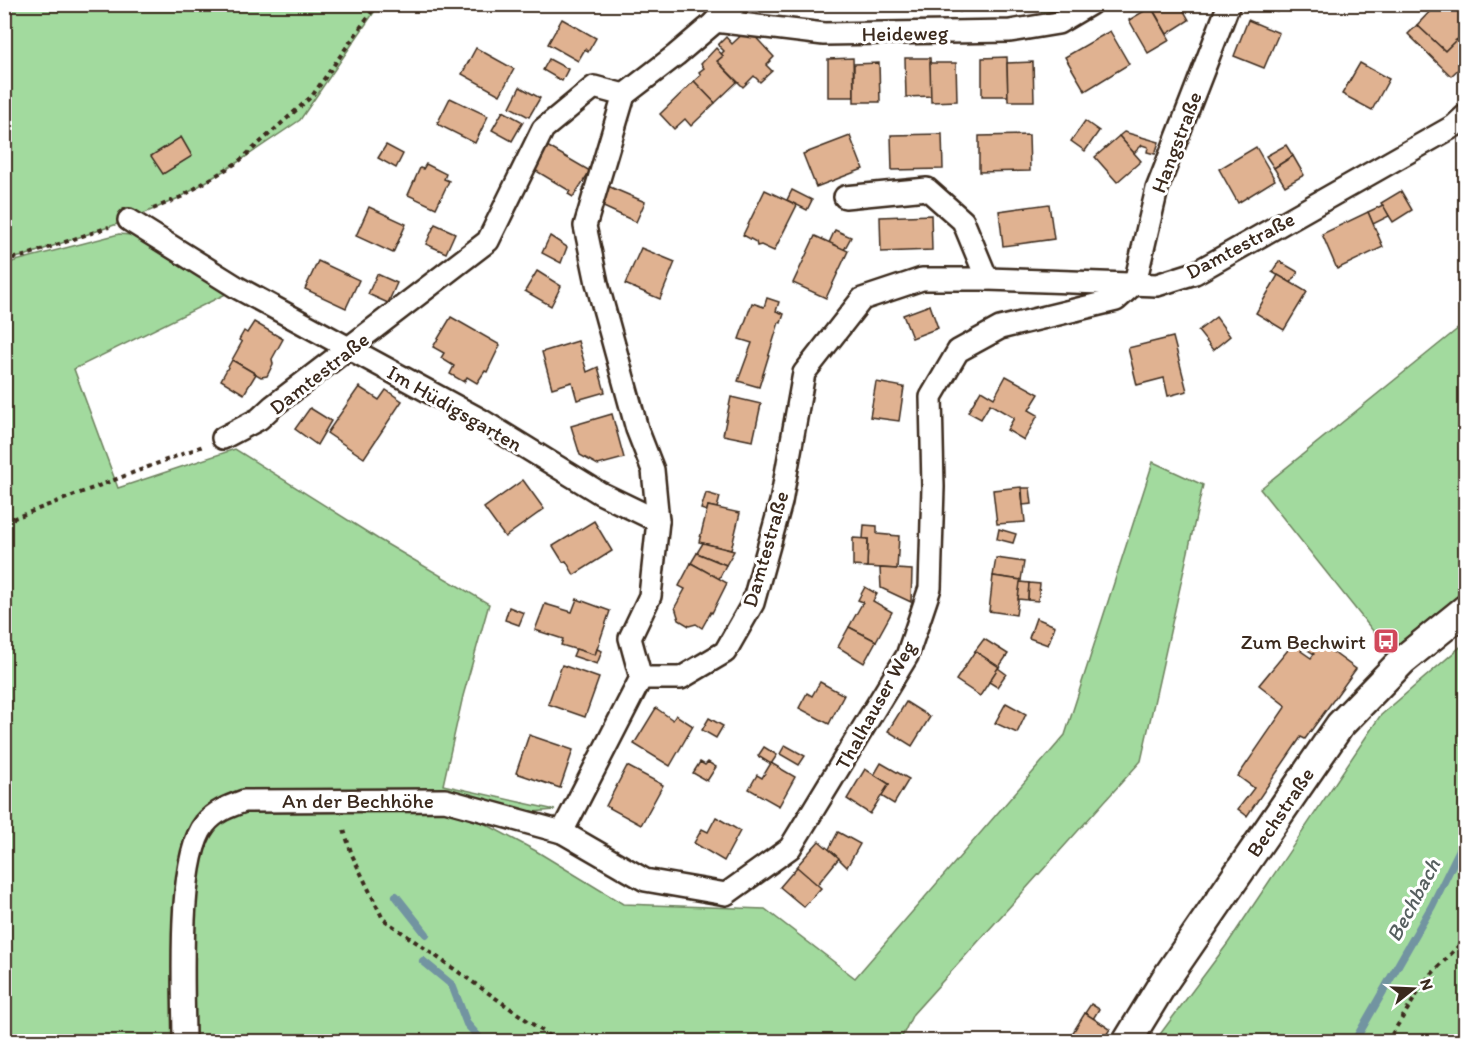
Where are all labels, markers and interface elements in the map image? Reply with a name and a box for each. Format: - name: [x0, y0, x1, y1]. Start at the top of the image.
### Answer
- street label: Heideweg: [861, 20, 949, 46]
- street label: Hangstraße: [1145, 88, 1207, 196]
- street label: Damtestraße: [1181, 206, 1299, 284]
- street label: Damtestraße: [264, 326, 374, 420]
- street label: Im Hüdigsgarten: [383, 359, 527, 457]
- street label: Damtestraße: [737, 488, 793, 610]
- bus stop icon: Zum Bechwirt: [1371, 626, 1401, 656]
- place label: Zum Bechwirt: [1241, 629, 1366, 654]
- street label: Thalhauser Weg: [829, 636, 921, 774]
- street label: Bechstraße: [1241, 762, 1319, 862]
- street label: An der Bechhöhe: [282, 788, 434, 813]
- water label: Bechbach: [1380, 853, 1446, 946]
- north arrow: [1383, 959, 1443, 1019]
- text: N: [1416, 976, 1437, 993]

